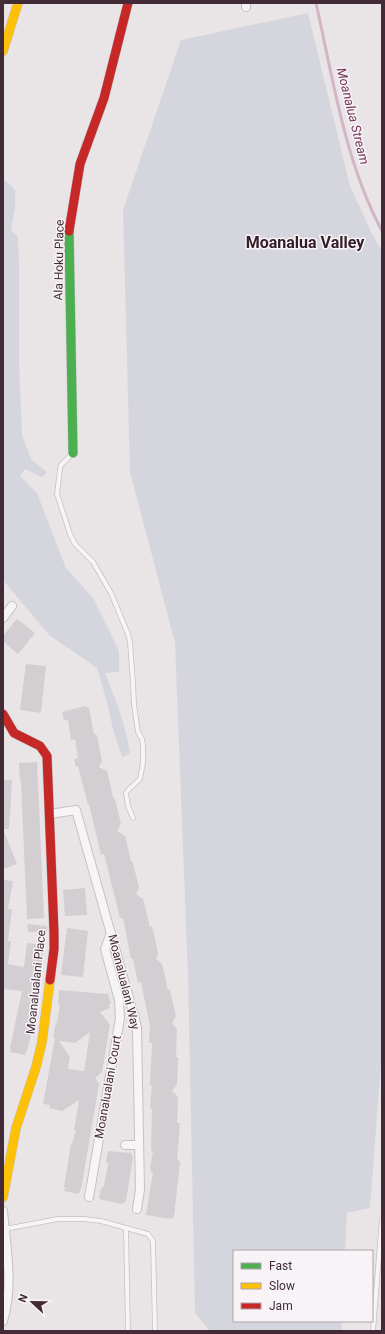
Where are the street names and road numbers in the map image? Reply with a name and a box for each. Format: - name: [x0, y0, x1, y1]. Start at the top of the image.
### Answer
- street label: Ala Hoku Place: [51, 219, 67, 301]
- street label: Moanalualani Place: [24, 929, 48, 1035]
- street label: Moanalualani Way: [105, 933, 143, 1031]
- street label: Moanalualani Court: [92, 1034, 124, 1140]

